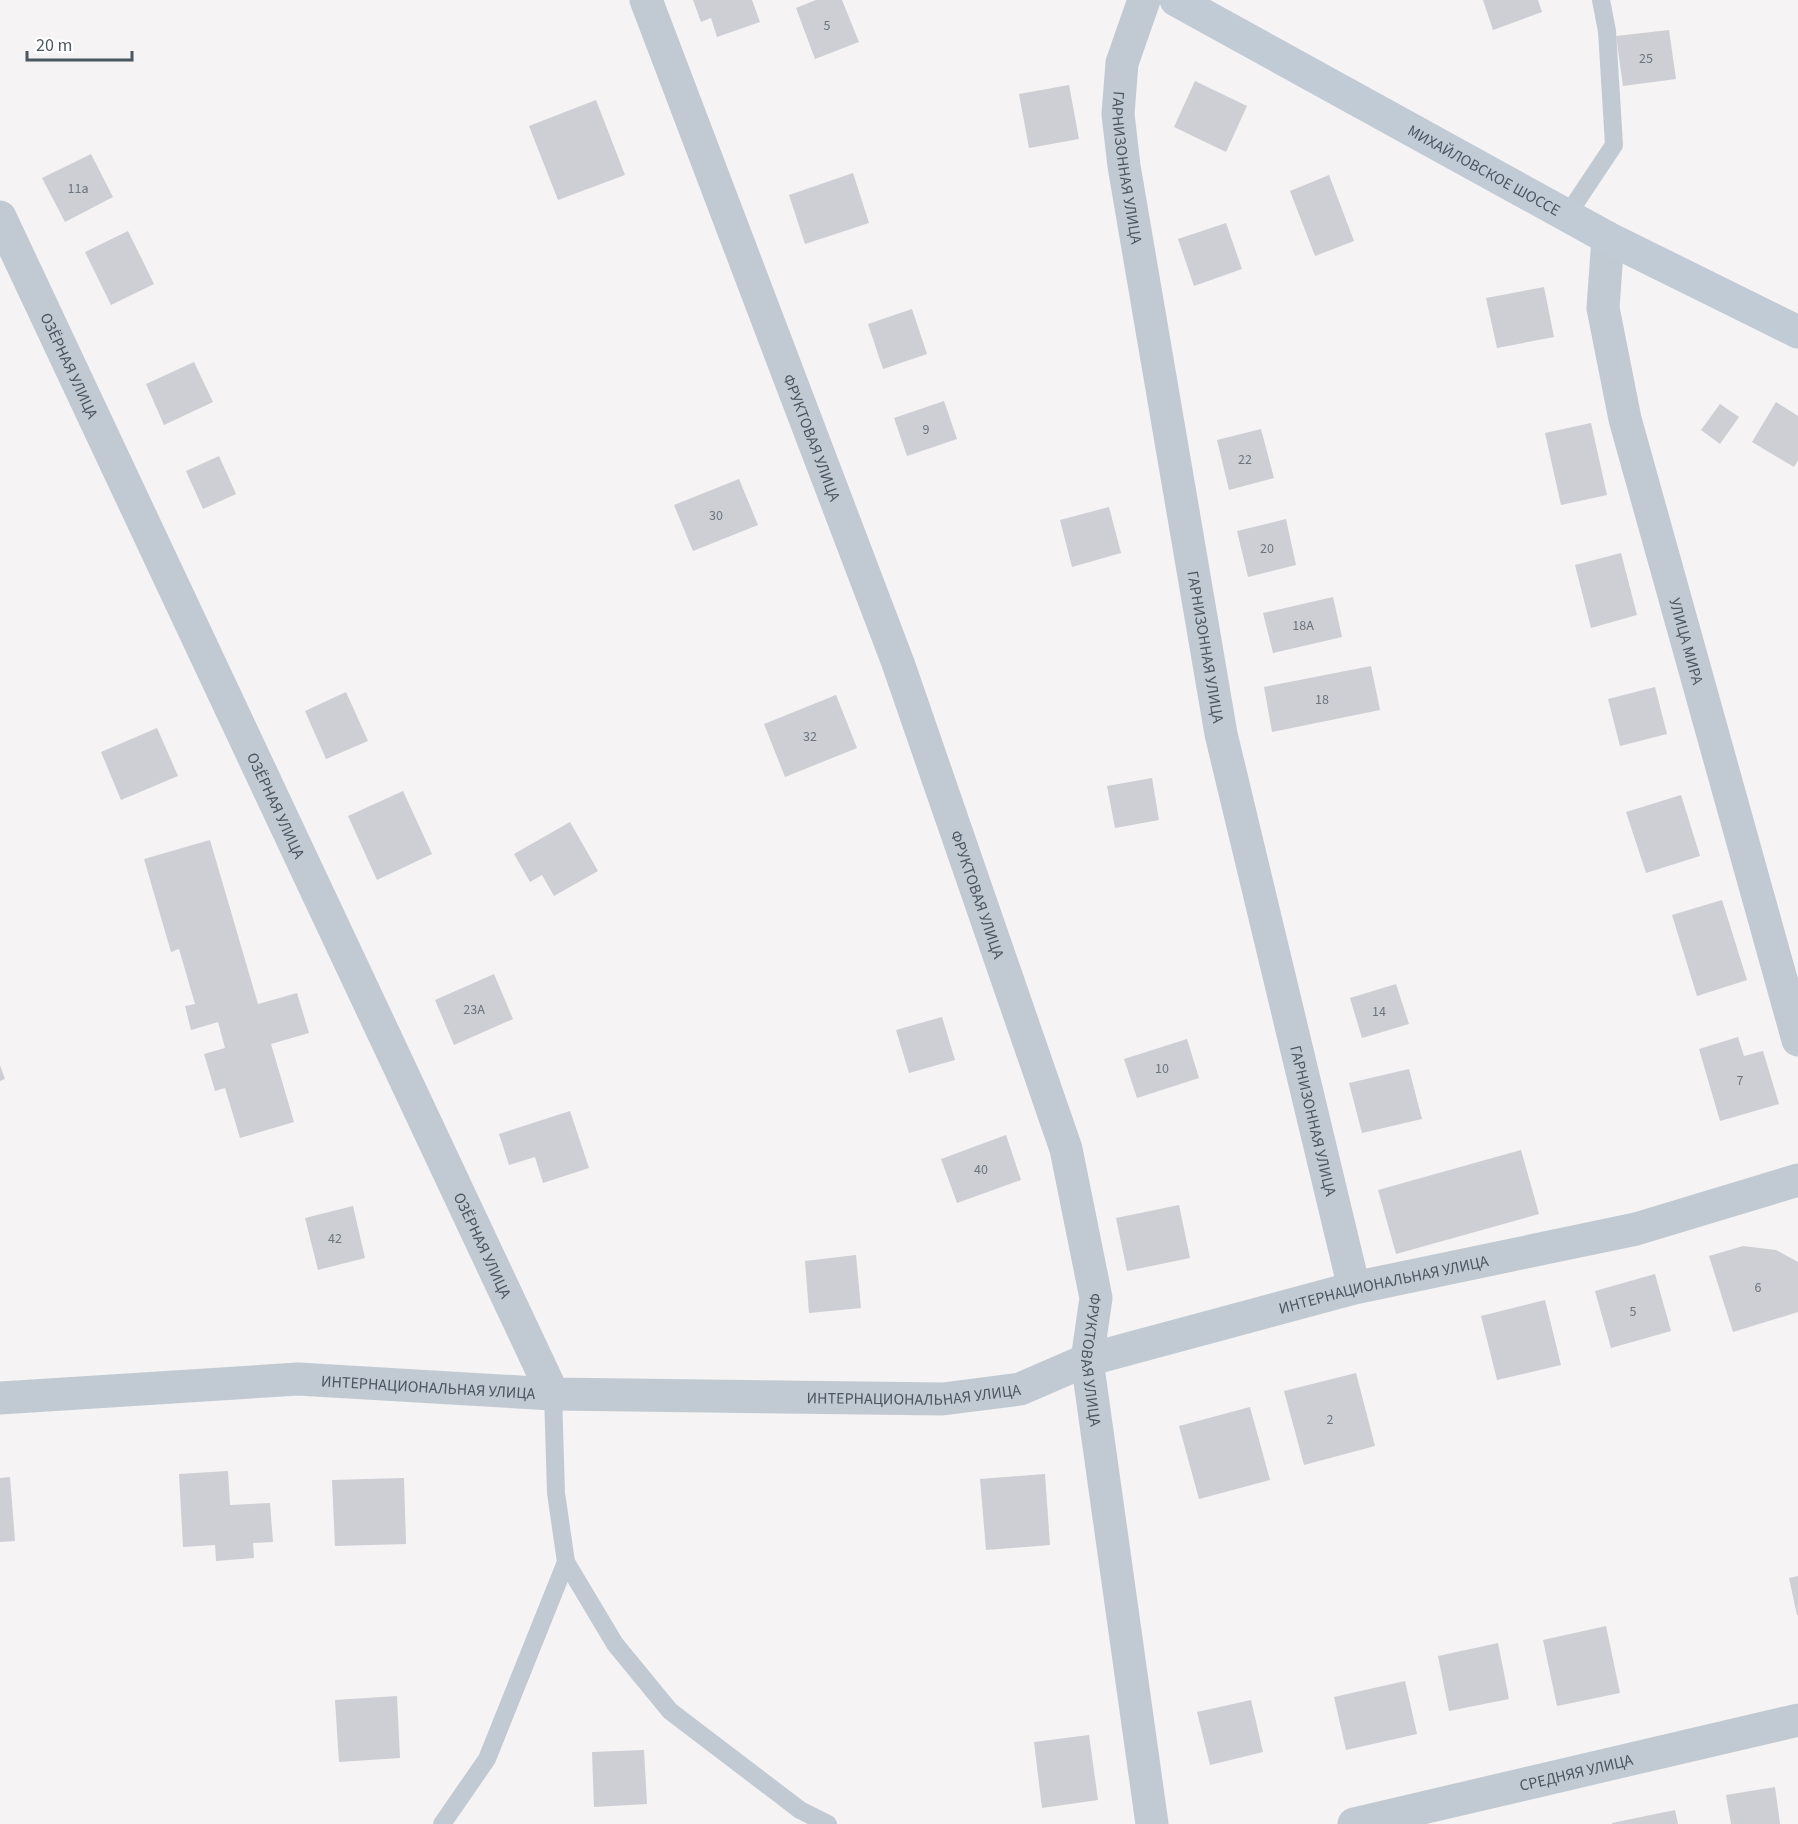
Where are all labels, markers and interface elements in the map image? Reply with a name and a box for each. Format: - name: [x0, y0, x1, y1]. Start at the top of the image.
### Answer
- house number: 5: [824, 16, 831, 36]
- scale bar: [27, 24, 132, 62]
- text: 20 m: [36, 33, 72, 58]
- house number: 25: [1639, 49, 1653, 69]
- street label: ГАРНИЗОННАЯ УЛИЦА: [1106, 90, 1147, 246]
- street label: МИХАЙЛОВСКОЕ ШОССЕ: [1404, 120, 1564, 222]
- house number: 11а: [68, 179, 88, 199]
- street label: ОЗЁРНАЯ УЛИЦА: [34, 309, 103, 423]
- street label: ФРУКТОВАЯ УЛИЦА: [777, 371, 846, 505]
- house number: 9: [923, 420, 930, 440]
- house number: 22: [1238, 450, 1252, 470]
- house number: 30: [709, 506, 723, 526]
- house number: 20: [1260, 539, 1274, 559]
- street label: ГАРНИЗОННАЯ УЛИЦА: [1181, 569, 1229, 725]
- street label: УЛИЦА МИРА: [1663, 596, 1709, 688]
- house number: 18А: [1292, 616, 1314, 636]
- house number: 18: [1315, 690, 1329, 710]
- house number: 32: [803, 727, 817, 747]
- street label: ОЗЁРНАЯ УЛИЦА: [241, 749, 310, 863]
- street label: ФРУКТОВАЯ УЛИЦА: [945, 827, 1009, 962]
- house number: 23А: [463, 1000, 485, 1020]
- house number: 14: [1372, 1002, 1386, 1022]
- street label: ГАРНИЗОННАЯ УЛИЦА: [1284, 1043, 1342, 1199]
- house number: 10: [1155, 1059, 1169, 1079]
- house number: 7: [1737, 1071, 1744, 1091]
- house number: 40: [974, 1160, 988, 1180]
- street label: ОЗЁРНАЯ УЛИЦА: [448, 1189, 517, 1303]
- house number: 42: [328, 1229, 342, 1249]
- street label: ИНТЕРНАЦИОНАЛЬНАЯ УЛИЦА: [1276, 1250, 1491, 1320]
- house number: 6: [1755, 1278, 1762, 1298]
- street label: ФРУКТОВАЯ УЛИЦА: [1075, 1292, 1107, 1428]
- house number: 5: [1630, 1302, 1637, 1322]
- street label: ИНТЕРНАЦИОНАЛЬНАЯ УЛИЦА: [320, 1370, 536, 1405]
- street label: ИНТЕРНАЦИОНАЛЬНАЯ УЛИЦА: [806, 1379, 1022, 1411]
- house number: 2: [1327, 1410, 1334, 1430]
- street label: СРЕДНЯЯ УЛИЦА: [1517, 1749, 1635, 1797]

